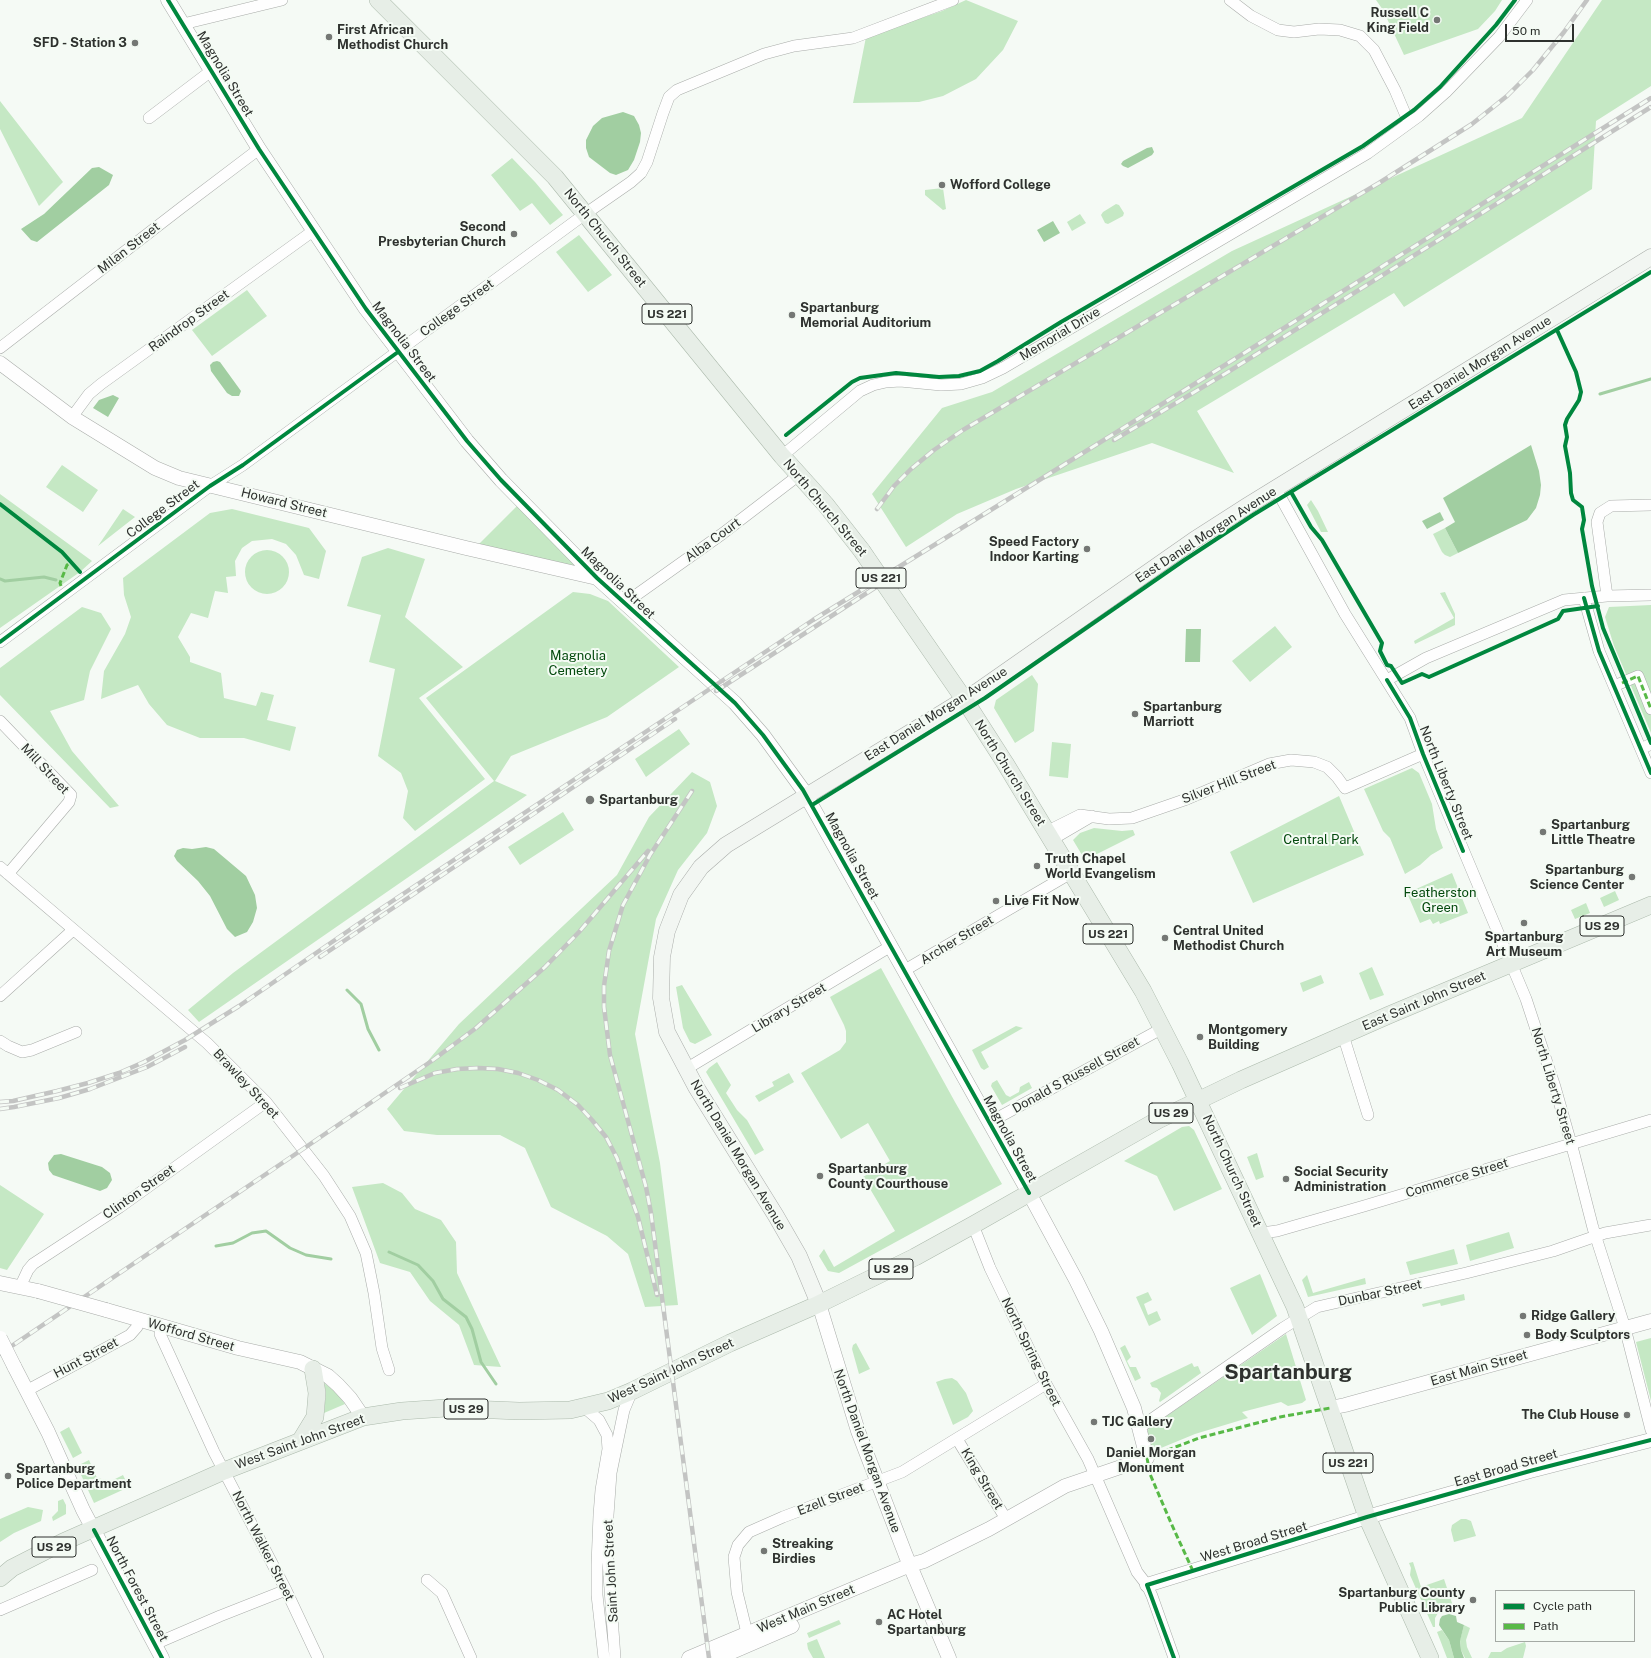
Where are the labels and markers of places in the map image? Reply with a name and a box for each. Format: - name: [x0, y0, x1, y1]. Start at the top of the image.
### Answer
- place label: Russell C King Field: [1367, 5, 1429, 36]
- marker: Russell C King Field: [1432, 15, 1442, 25]
- place label: First African Methodist Church: [337, 22, 448, 53]
- marker: First African Methodist Church: [324, 32, 334, 42]
- place label: SFD - Station 3: [33, 35, 127, 51]
- marker: SFD - Station 3: [130, 38, 140, 48]
- place label: Wofford College: [950, 177, 1051, 193]
- marker: Wofford College: [937, 180, 947, 190]
- place label: Second Presbyterian Church: [378, 219, 506, 250]
- marker: Second Presbyterian Church: [509, 229, 519, 239]
- place label: Spartanburg Memorial Auditorium: [800, 300, 931, 331]
- marker: Spartanburg Memorial Auditorium: [787, 310, 797, 320]
- place label: Speed Factory Indoor Karting: [989, 534, 1079, 565]
- marker: Speed Factory Indoor Karting: [1082, 544, 1092, 554]
- place label: Spartanburg Marriott: [1143, 699, 1222, 730]
- marker: Spartanburg Marriott: [1130, 709, 1140, 719]
- place label: Spartanburg: [599, 792, 678, 808]
- marker: Spartanburg: [584, 794, 596, 806]
- place label: Spartanburg Little Theatre: [1551, 817, 1635, 848]
- marker: Spartanburg Little Theatre: [1538, 827, 1548, 837]
- place label: Truth Chapel World Evangelism: [1045, 851, 1156, 882]
- marker: Truth Chapel World Evangelism: [1032, 861, 1042, 871]
- place label: Spartanburg Science Center: [1529, 862, 1624, 893]
- marker: Spartanburg Science Center: [1627, 872, 1637, 882]
- place label: Live Fit Now: [1004, 893, 1079, 909]
- marker: Live Fit Now: [991, 896, 1001, 906]
- marker: Spartanburg Art Museum: [1519, 918, 1529, 928]
- place label: Central United Methodist Church: [1173, 923, 1284, 954]
- place label: Spartanburg Art Museum: [1484, 929, 1564, 960]
- marker: Central United Methodist Church: [1160, 933, 1170, 943]
- place label: Montgomery Building: [1208, 1022, 1288, 1053]
- marker: Montgomery Building: [1195, 1032, 1205, 1042]
- place label: Spartanburg County Courthouse: [828, 1161, 948, 1192]
- place label: Social Security Administration: [1294, 1164, 1388, 1195]
- marker: Spartanburg County Courthouse: [815, 1171, 825, 1181]
- marker: Social Security Administration: [1281, 1174, 1291, 1184]
- place label: Ridge Gallery: [1531, 1308, 1615, 1324]
- marker: Ridge Gallery: [1518, 1311, 1528, 1321]
- place label: Body Sculptors: [1535, 1327, 1630, 1343]
- marker: Body Sculptors: [1522, 1330, 1532, 1340]
- place label: The Club House: [1521, 1407, 1619, 1423]
- marker: The Club House: [1622, 1410, 1632, 1420]
- place label: TJC Gallery: [1102, 1414, 1172, 1430]
- marker: TJC Gallery: [1089, 1417, 1099, 1427]
- marker: Daniel Morgan Monument: [1146, 1434, 1156, 1444]
- place label: Daniel Morgan Monument: [1106, 1445, 1196, 1476]
- place label: Spartanburg Police Department: [16, 1461, 132, 1492]
- marker: Spartanburg Police Department: [3, 1471, 13, 1481]
- place label: Streaking Birdies: [772, 1536, 833, 1567]
- marker: Streaking Birdies: [759, 1546, 769, 1556]
- place label: Spartanburg County Public Library: [1338, 1585, 1465, 1616]
- marker: Spartanburg County Public Library: [1468, 1595, 1478, 1605]
- place label: AC Hotel Spartanburg: [887, 1607, 966, 1638]
- marker: AC Hotel Spartanburg: [874, 1617, 884, 1627]

